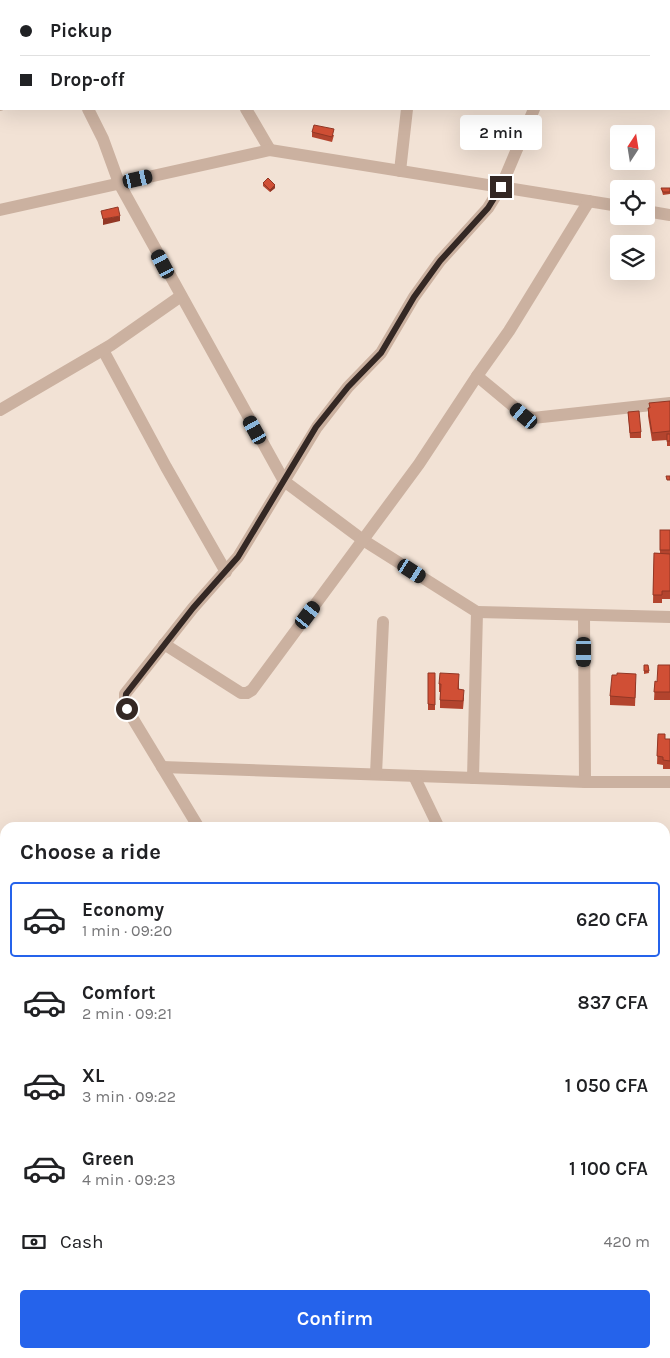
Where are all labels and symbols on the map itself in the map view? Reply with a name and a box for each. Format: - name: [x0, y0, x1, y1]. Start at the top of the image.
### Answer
- callout: 2 min: [460, 114, 542, 150]
- north arrow: [610, 125, 655, 170]
- car: [121, 168, 154, 190]
- route end: [490, 176, 512, 198]
- car: [149, 247, 176, 281]
- car: [507, 401, 540, 431]
- car: [241, 413, 268, 447]
- car: [395, 557, 428, 585]
- car: [292, 599, 323, 631]
- car: [576, 637, 591, 667]
- route start: [116, 698, 138, 720]

